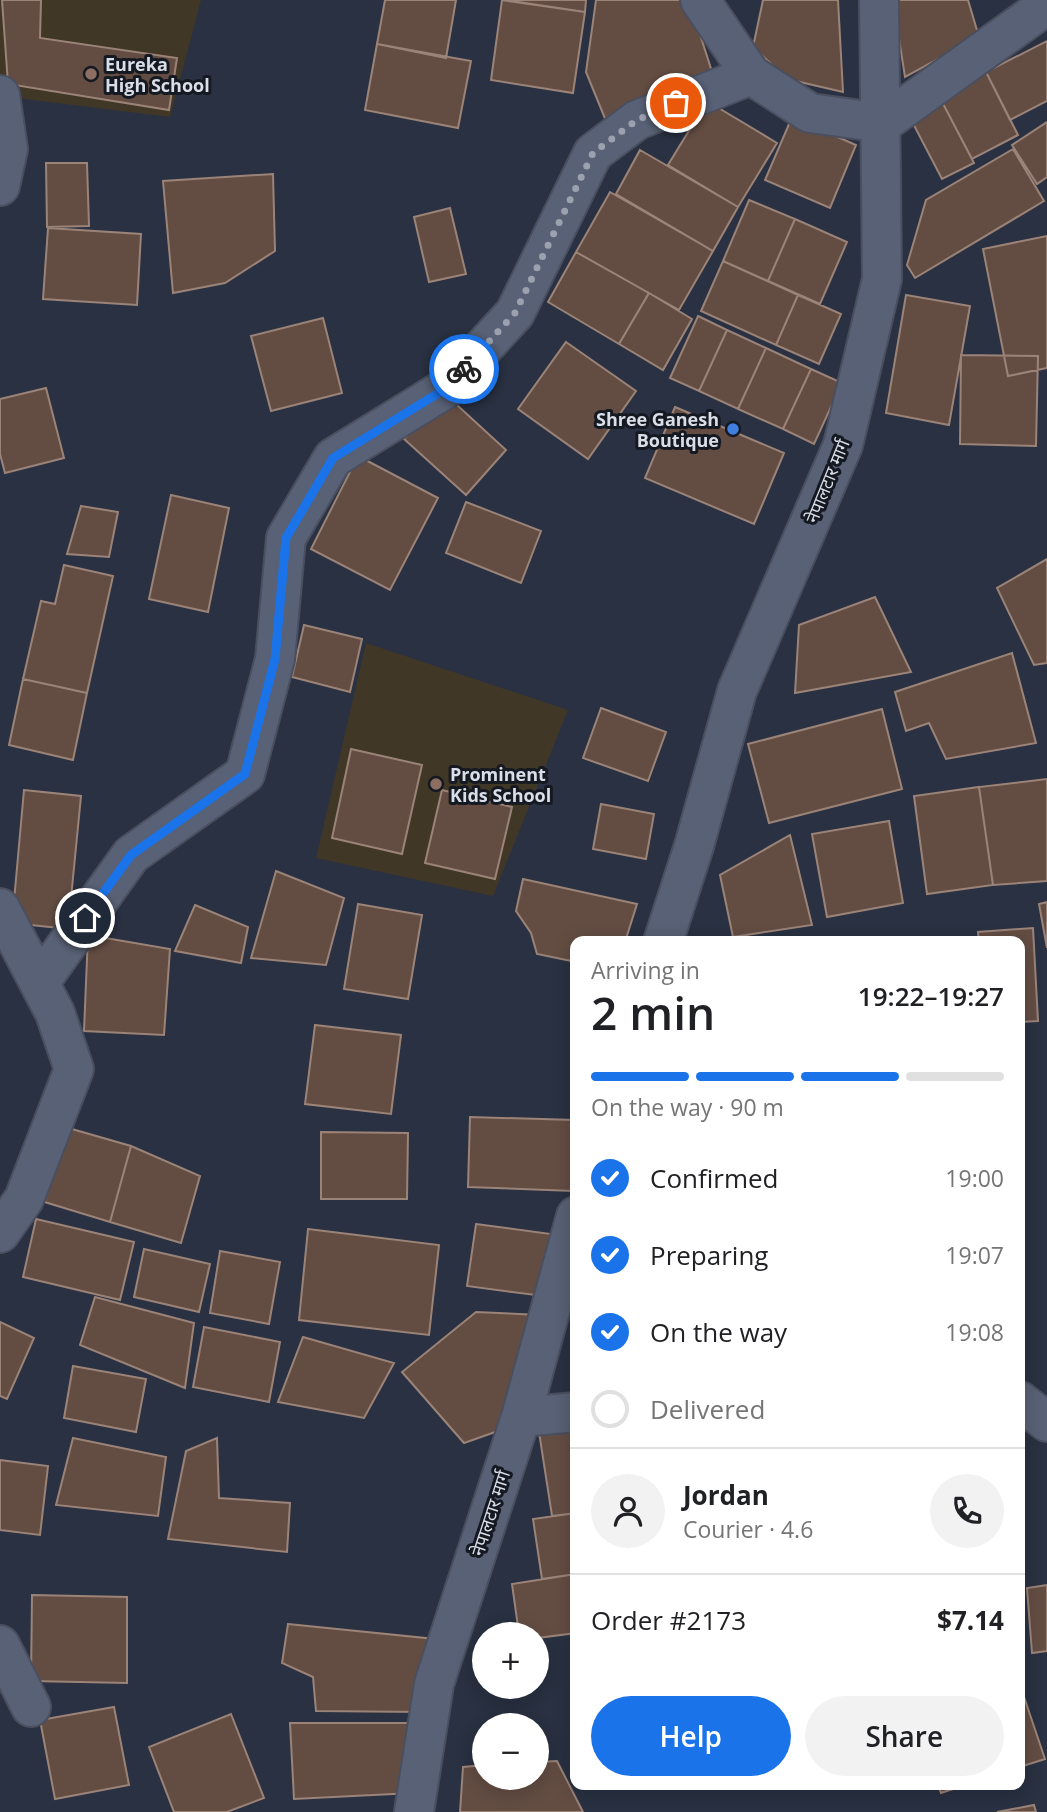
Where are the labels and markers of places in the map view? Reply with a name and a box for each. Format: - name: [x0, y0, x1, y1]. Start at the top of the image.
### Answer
- place label: Eureka High School: [105, 52, 210, 97]
- marker: Eureka High School: [83, 66, 99, 82]
- pin: [646, 73, 706, 133]
- place label: Shree Ganesh Boutique: [596, 407, 719, 452]
- marker: Shree Ganesh Boutique: [725, 421, 741, 437]
- place label: Prominent Kids School: [450, 762, 551, 807]
- marker: Prominent Kids School: [428, 776, 444, 792]
- pin: [55, 888, 115, 948]

